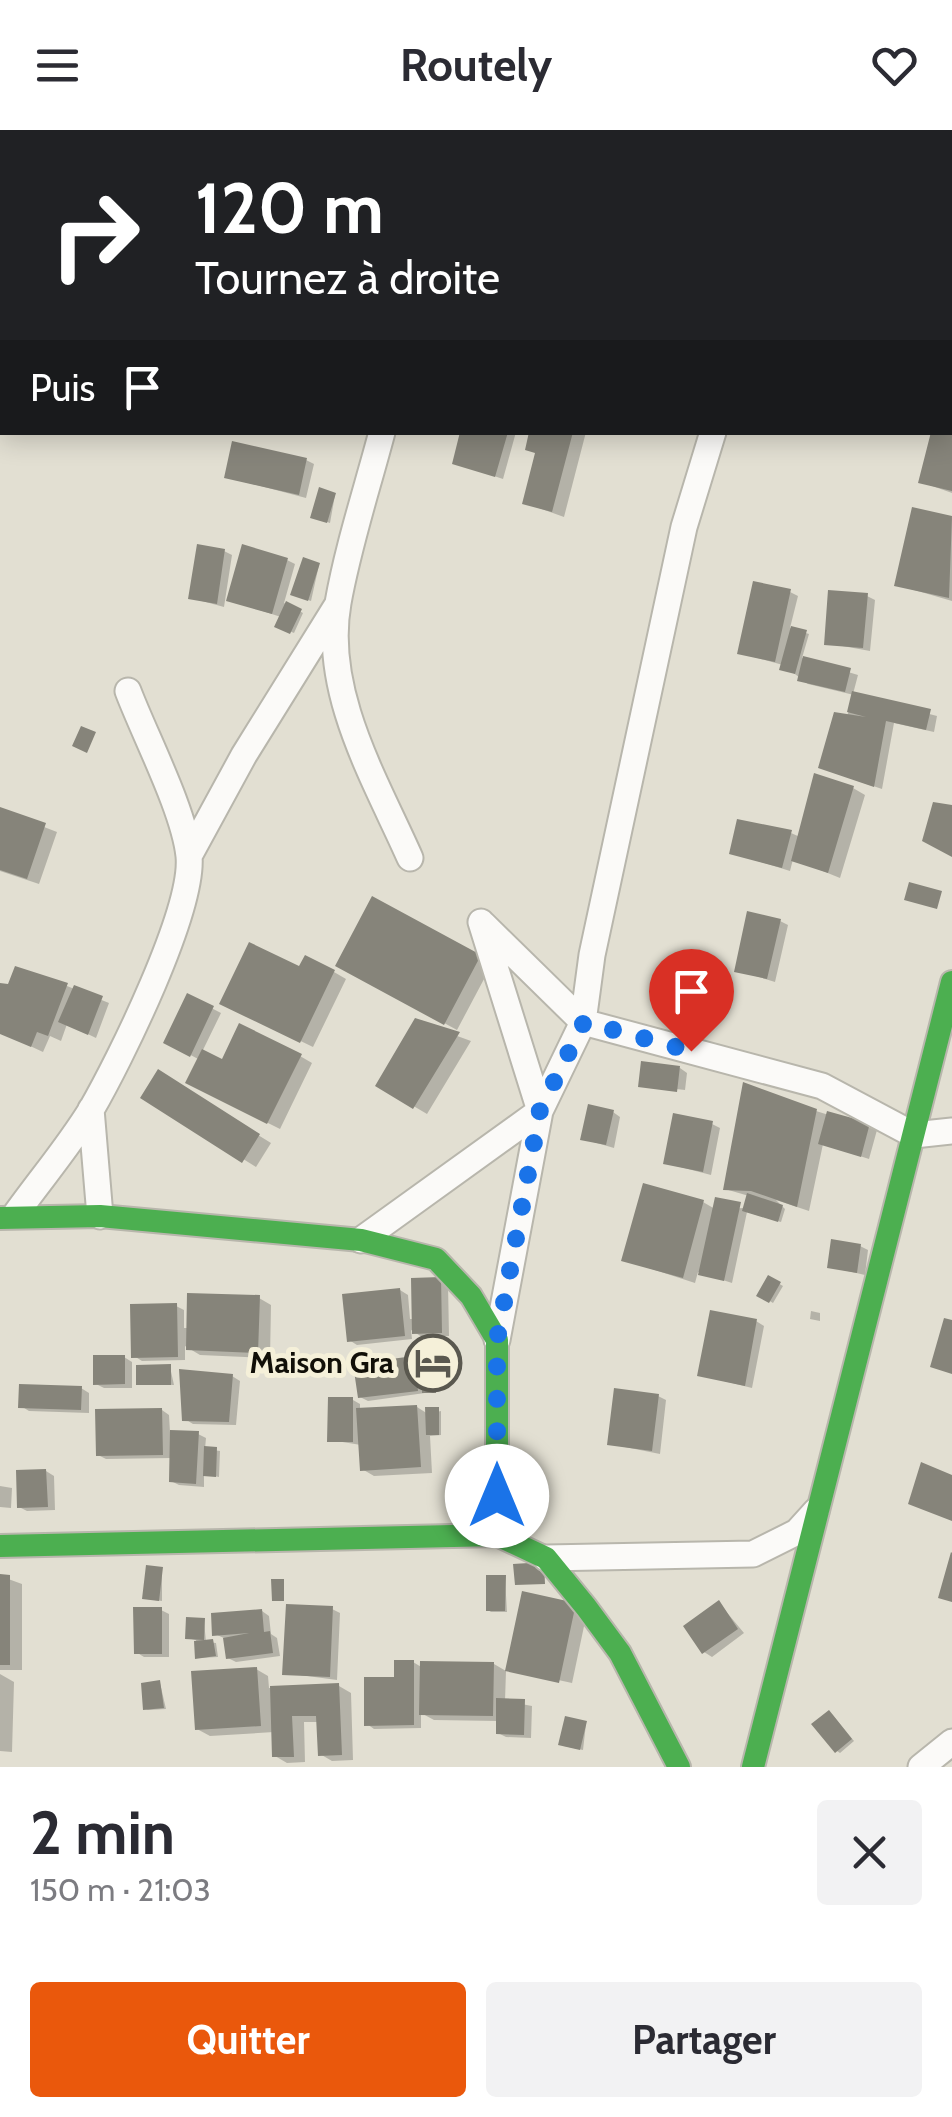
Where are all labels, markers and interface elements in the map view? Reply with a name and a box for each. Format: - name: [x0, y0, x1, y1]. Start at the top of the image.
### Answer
- icon: menu: [30, 38, 85, 93]
- text: Routely: [400, 38, 552, 92]
- icon: heart: [867, 38, 922, 93]
- text: 120 m: [195, 165, 384, 251]
- icon: right: [30, 170, 160, 300]
- text: Tournez à droite: [195, 251, 500, 305]
- icon: arrive: [115, 360, 170, 415]
- text: Puis: [30, 364, 95, 411]
- pin: [649, 949, 734, 1052]
- icon: arrive: [664, 964, 719, 1019]
- hotel icon: Maison Gra: [403, 1333, 463, 1393]
- place label: Maison Gra: [250, 1344, 394, 1381]
- position arrow: [445, 1444, 549, 1548]
- text: 2 min: [30, 1796, 175, 1869]
- button: close: [817, 1800, 922, 1905]
- text: 150 m · 21:03: [30, 1870, 211, 1909]
- button: Quitter: [30, 1982, 466, 2097]
- button: Partager: [486, 1982, 922, 2097]

